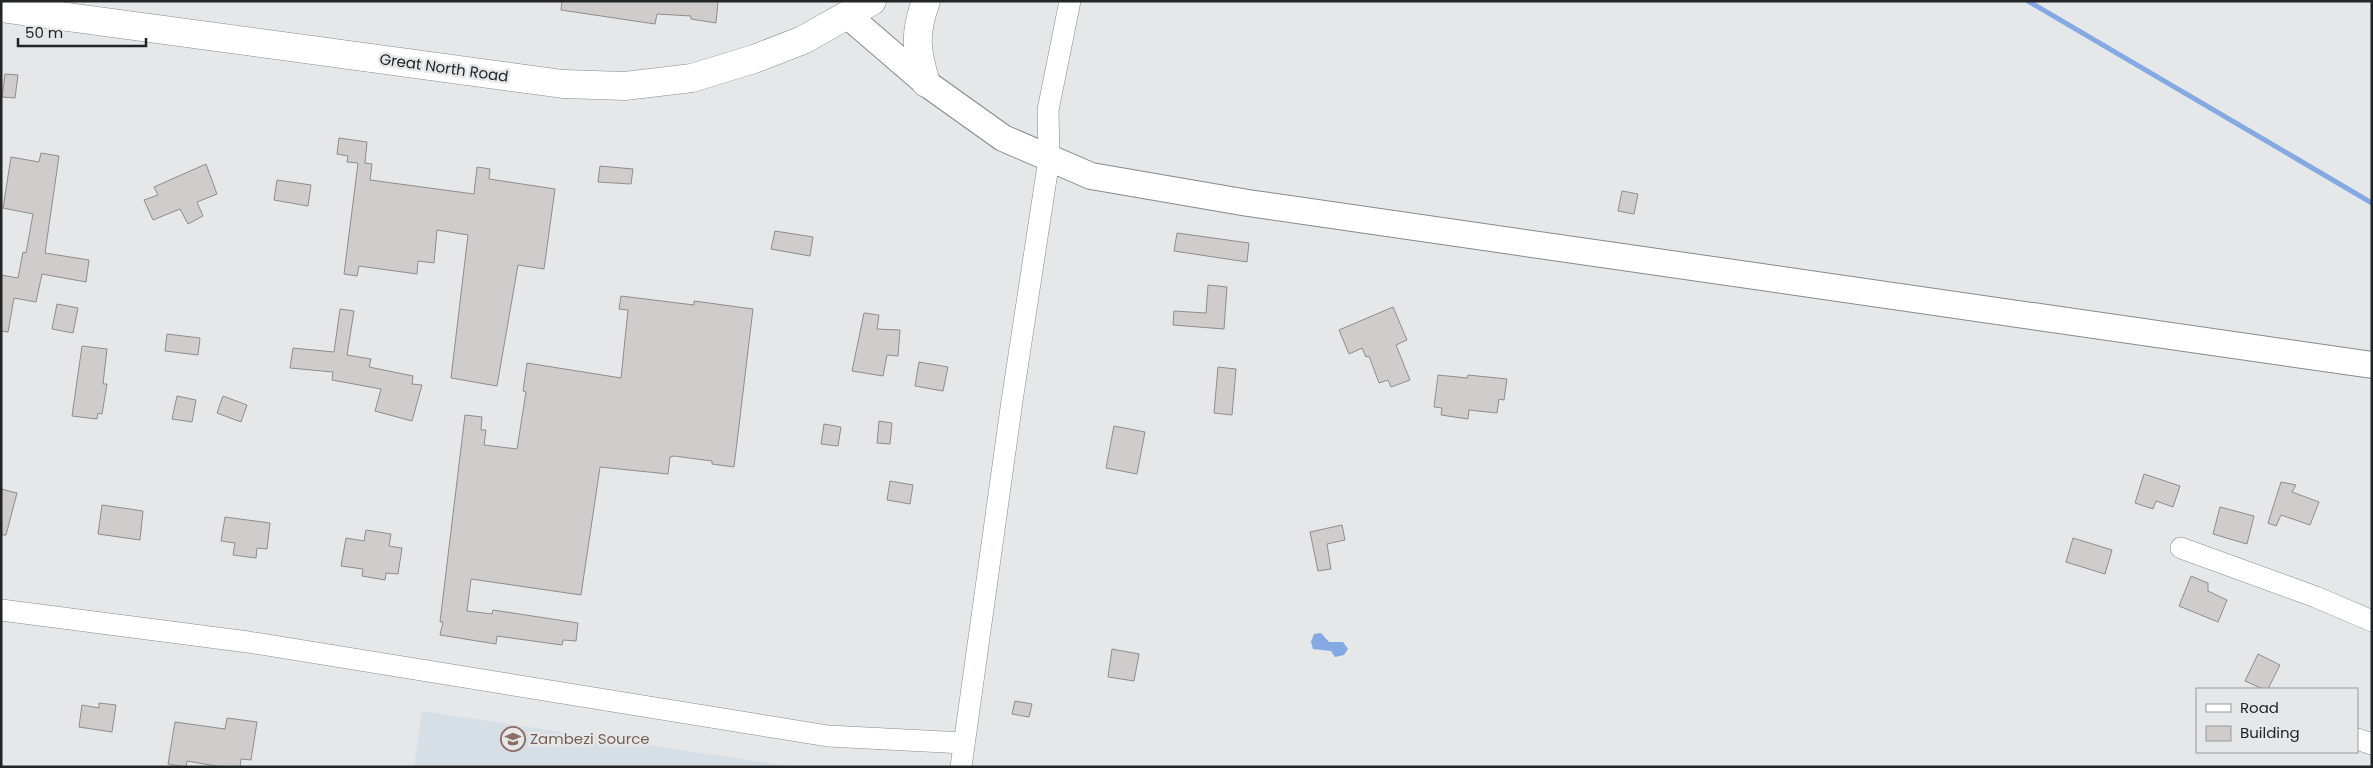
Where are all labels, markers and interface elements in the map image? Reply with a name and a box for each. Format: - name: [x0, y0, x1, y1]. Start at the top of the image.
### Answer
- scale bar: [18, 15, 145, 47]
- text: 50 m: [25, 22, 63, 43]
- street label: Great North Road: [378, 48, 510, 87]
- legend: [2196, 688, 2358, 753]
- text: Road: [2240, 697, 2279, 718]
- text: Building: [2240, 722, 2300, 743]
- school or university icon: Zambezi Source: [500, 726, 526, 752]
- place label: Zambezi Source: [530, 728, 650, 749]

